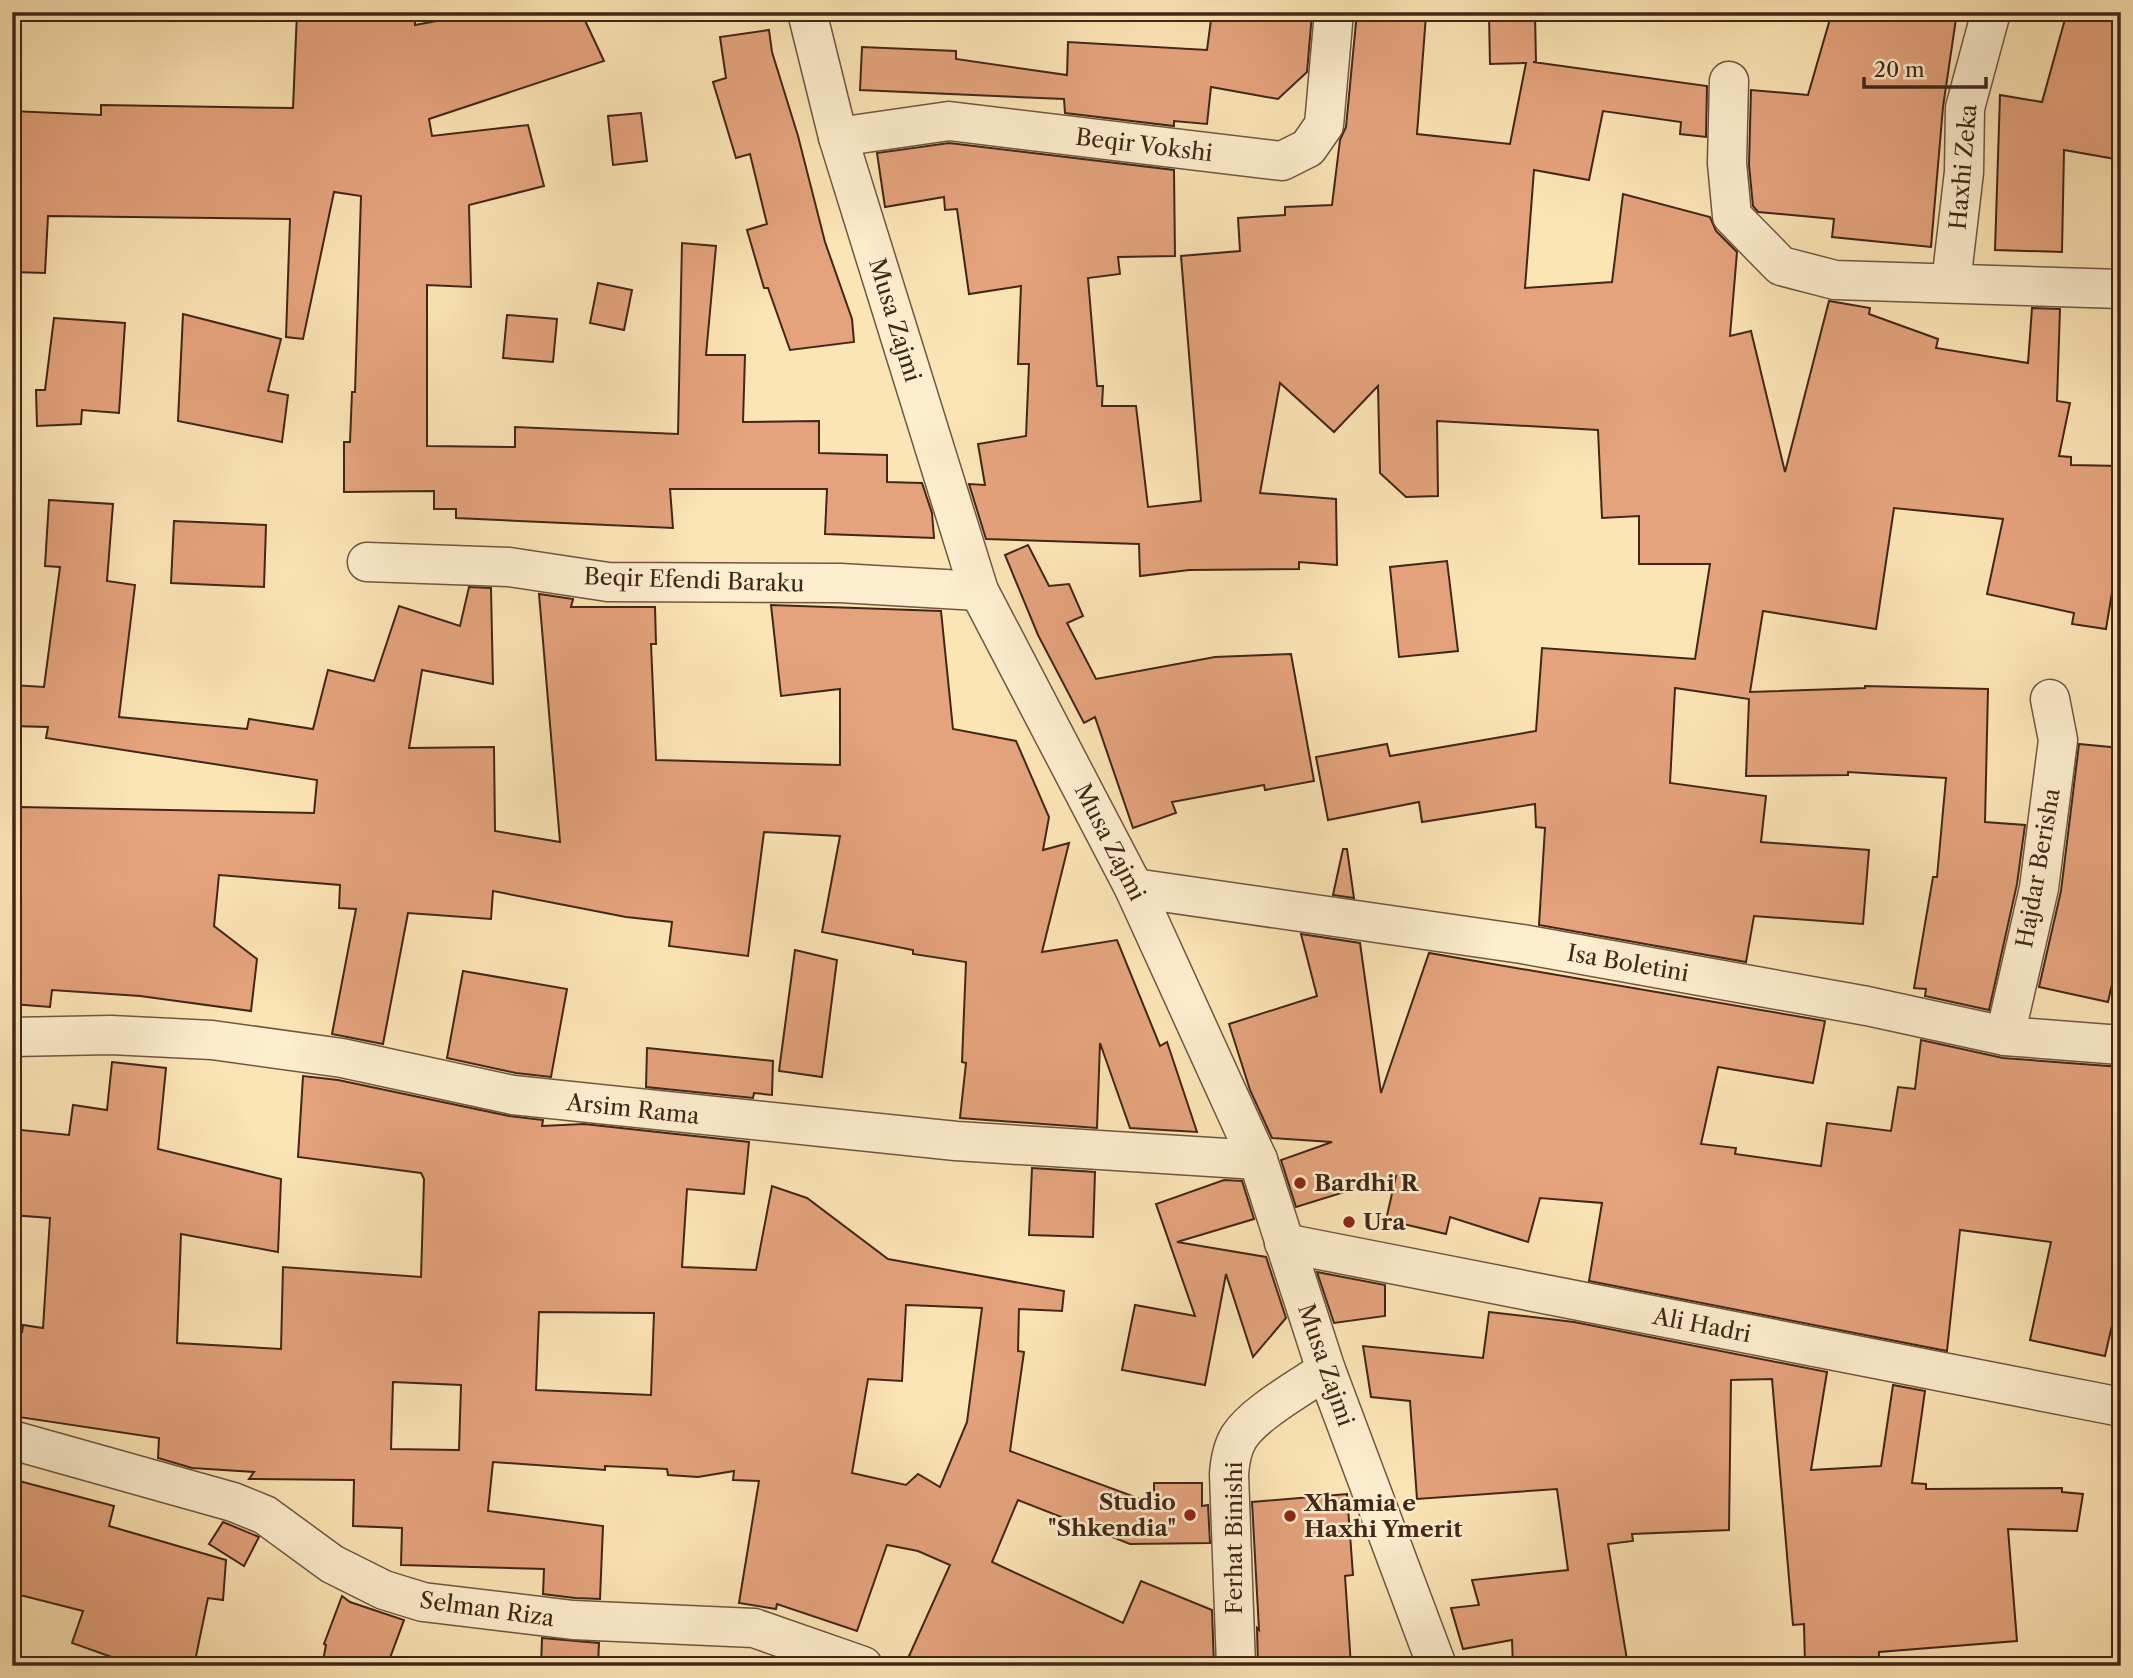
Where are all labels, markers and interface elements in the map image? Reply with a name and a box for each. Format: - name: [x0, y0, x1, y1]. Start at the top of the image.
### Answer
- scale bar: [1864, 46, 1986, 90]
- text: 20 m: [1874, 57, 1925, 82]
- street label: Haxhi Zeka: [1944, 102, 1983, 231]
- street label: Beqir Vokshi: [1074, 123, 1214, 167]
- street label: Musa Zajmi: [863, 255, 927, 385]
- street label: Beqir Efendi Baraku: [583, 562, 805, 598]
- street label: Musa Zajmi: [1069, 779, 1151, 905]
- street label: Hajdar Berisha: [2010, 785, 2066, 950]
- street label: Isa Boletini: [1565, 939, 1691, 987]
- street label: Arsim Rama: [564, 1088, 702, 1130]
- place label: Bardhi R: [1314, 1169, 1419, 1197]
- marker: Bardhi R: [1292, 1175, 1308, 1191]
- place label: Ura: [1363, 1208, 1406, 1236]
- marker: Ura: [1341, 1214, 1357, 1230]
- street label: Musa Zajmi: [1292, 1300, 1360, 1430]
- street label: Ali Hadri: [1650, 1302, 1753, 1348]
- street label: Ferhat Binishi: [1220, 1461, 1248, 1615]
- place label: Studio "Shkendia": [1048, 1488, 1176, 1542]
- place label: Xhamia e Haxhi Ymerit: [1303, 1489, 1463, 1543]
- marker: Studio "Shkendia": [1182, 1507, 1198, 1523]
- marker: Xhamia e Haxhi Ymerit: [1282, 1508, 1298, 1524]
- street label: Selman Riza: [418, 1586, 557, 1632]

